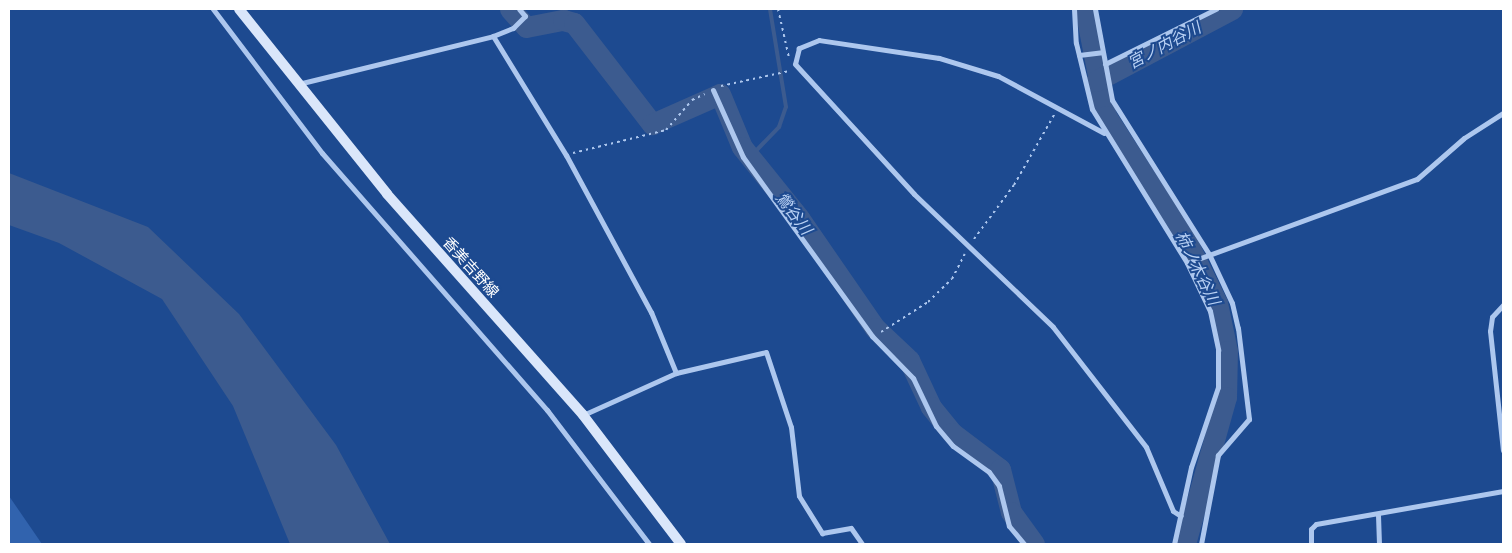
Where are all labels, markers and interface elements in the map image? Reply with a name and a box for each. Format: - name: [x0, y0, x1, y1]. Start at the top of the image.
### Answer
- water label: 宮ノ内谷川: [1124, 18, 1204, 72]
- water label: 鶯谷川: [772, 188, 816, 238]
- water label: 柿ノ木谷川: [1172, 228, 1224, 308]
- street label: 香美吉野線: [439, 233, 503, 301]

